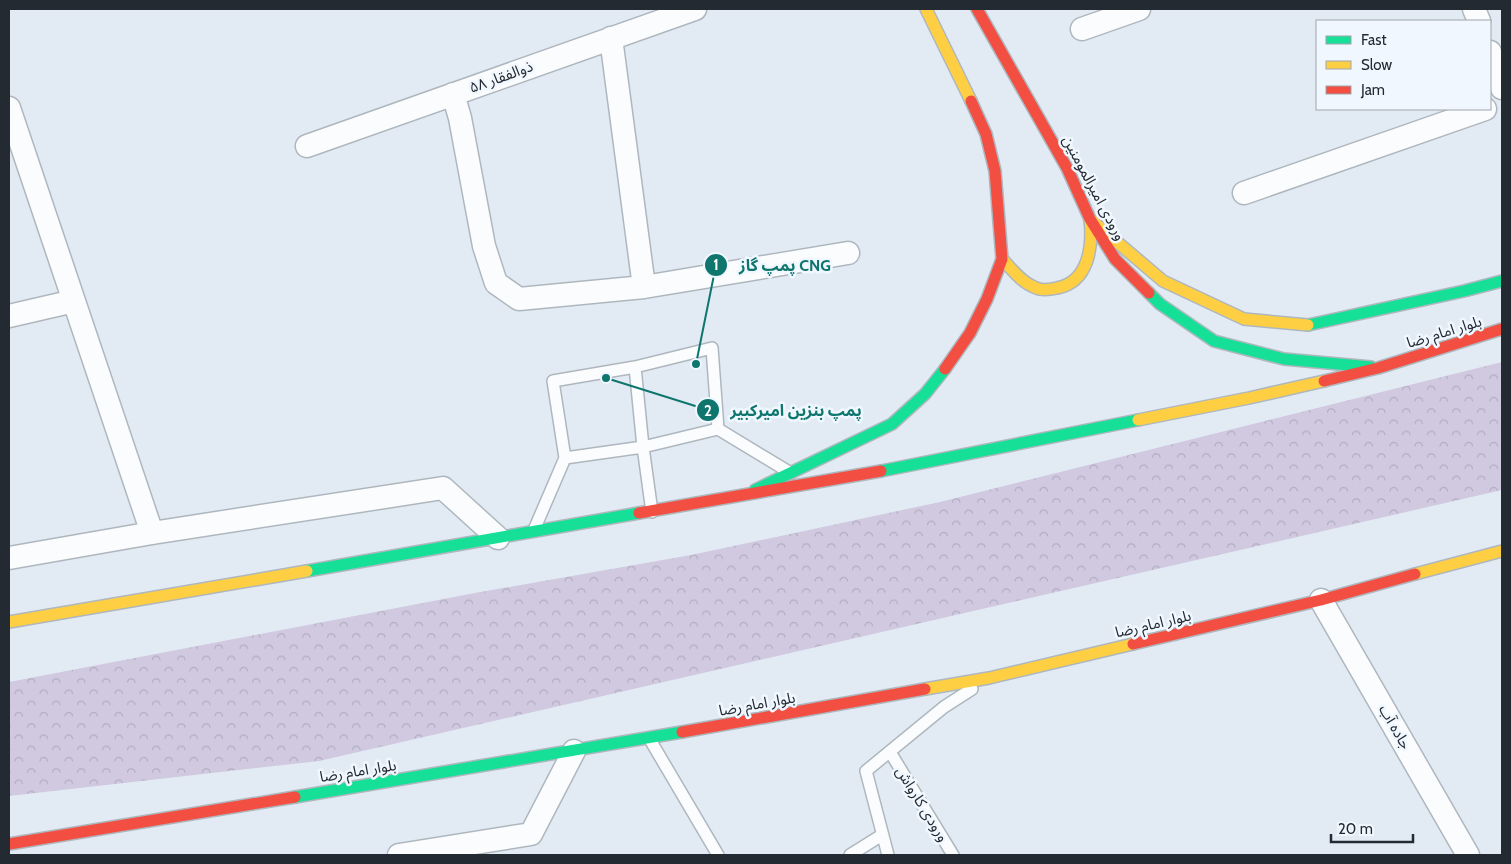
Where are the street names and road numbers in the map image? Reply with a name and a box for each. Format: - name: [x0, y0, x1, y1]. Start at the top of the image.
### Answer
- street label: ذوالفقار ۵۸: [467, 57, 535, 97]
- street label: ورودی امیرالمومنین: [1059, 132, 1129, 244]
- street label: بلوار امام رضا: [1404, 312, 1484, 354]
- street label: بلوار امام رضا: [1113, 607, 1193, 643]
- street label: بلوار امام رضا: [717, 688, 797, 722]
- street label: جاده آب: [1375, 702, 1415, 753]
- street label: بلوار امام رضا: [318, 756, 398, 788]
- street label: ورودی کارواش: [892, 763, 952, 845]

